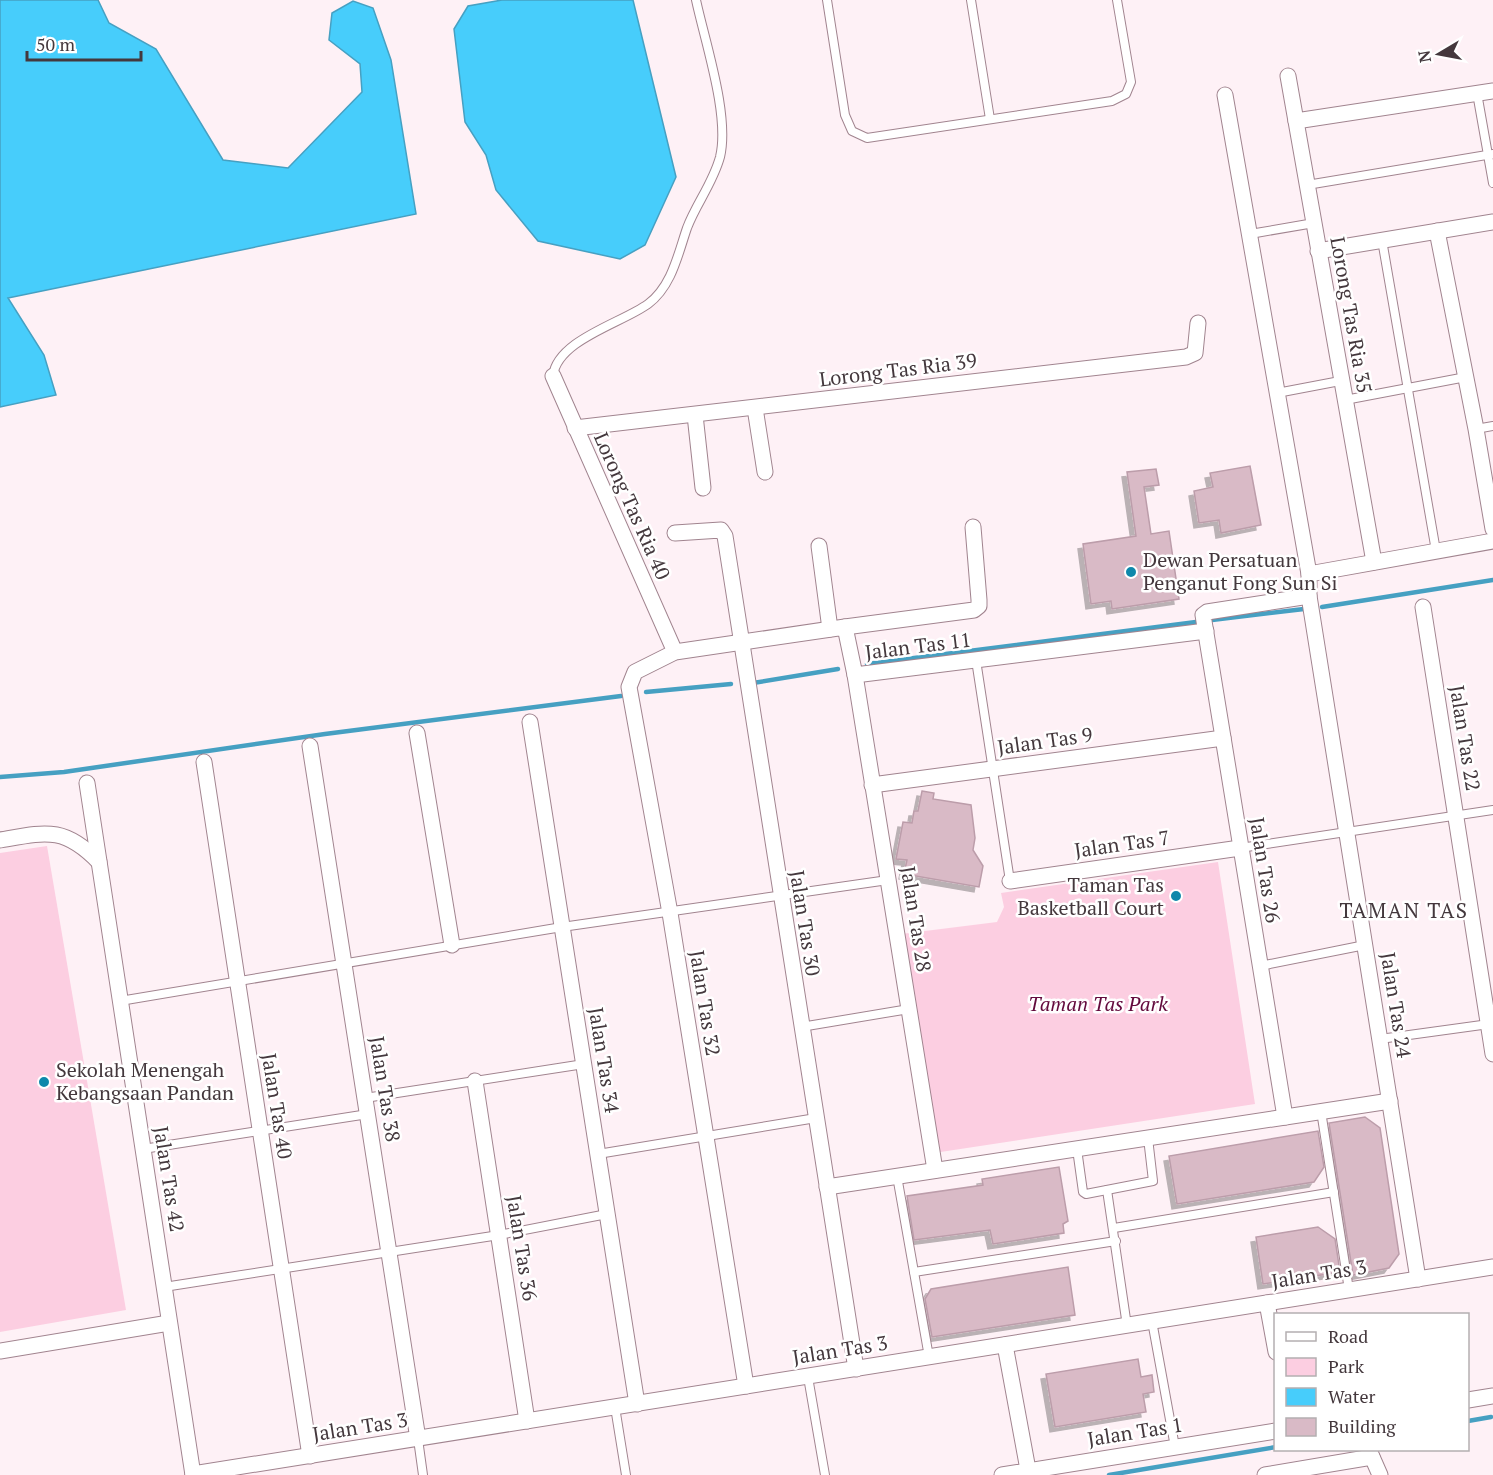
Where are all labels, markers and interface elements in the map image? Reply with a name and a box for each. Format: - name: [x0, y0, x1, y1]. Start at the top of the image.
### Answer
- scale bar: [27, 24, 141, 62]
- north arrow: [1409, 24, 1469, 84]
- text: 50 m: [36, 32, 76, 56]
- text: N: [1412, 49, 1436, 64]
- street label: Lorong Tas Ria 35: [1324, 235, 1379, 395]
- street label: Lorong Tas Ria 39: [818, 346, 978, 393]
- street label: Lorong Tas Ria 40: [588, 428, 677, 584]
- place label: Dewan Persatuan Penganut Fong Sun Si: [1143, 546, 1337, 596]
- marker: Dewan Persatuan Penganut Fong Sun Si: [1124, 565, 1138, 579]
- street label: Jalan Tas 11: [863, 626, 972, 665]
- street label: Jalan Tas 22: [1444, 683, 1487, 793]
- street label: Jalan Tas 9: [996, 720, 1094, 761]
- street label: Jalan Tas 26: [1244, 815, 1287, 925]
- street label: Jalan Tas 7: [1073, 823, 1171, 864]
- street label: Jalan Tas 28: [895, 864, 938, 974]
- street label: Jalan Tas 30: [784, 868, 827, 978]
- place label: Taman Tas Basketball Court: [1017, 871, 1165, 921]
- marker: Taman Tas Basketball Court: [1169, 889, 1183, 903]
- district label: TAMAN TAS: [1339, 896, 1469, 924]
- street label: Jalan Tas 32: [684, 948, 727, 1058]
- street label: Jalan Tas 24: [1375, 950, 1418, 1060]
- park label: Taman Tas Park: [1028, 990, 1168, 1017]
- street label: Jalan Tas 34: [583, 1005, 626, 1115]
- street label: Jalan Tas 38: [364, 1034, 407, 1144]
- street label: Jalan Tas 40: [256, 1051, 299, 1161]
- place label: Sekolah Menengah Kebangsaan Pandan: [56, 1056, 234, 1106]
- marker: Sekolah Menengah Kebangsaan Pandan: [37, 1075, 51, 1089]
- street label: Jalan Tas 42: [148, 1124, 191, 1234]
- street label: Jalan Tas 36: [501, 1193, 544, 1303]
- street label: Jalan Tas 3: [1269, 1253, 1368, 1294]
- legend: [1274, 1313, 1469, 1451]
- text: Road: [1328, 1324, 1368, 1348]
- street label: Jalan Tas 3: [790, 1329, 889, 1370]
- text: Park: [1328, 1354, 1365, 1378]
- text: Water: [1328, 1384, 1375, 1408]
- street label: Jalan Tas 3: [310, 1406, 409, 1447]
- street label: Jalan Tas 1: [1085, 1411, 1184, 1452]
- text: Building: [1328, 1414, 1396, 1438]

